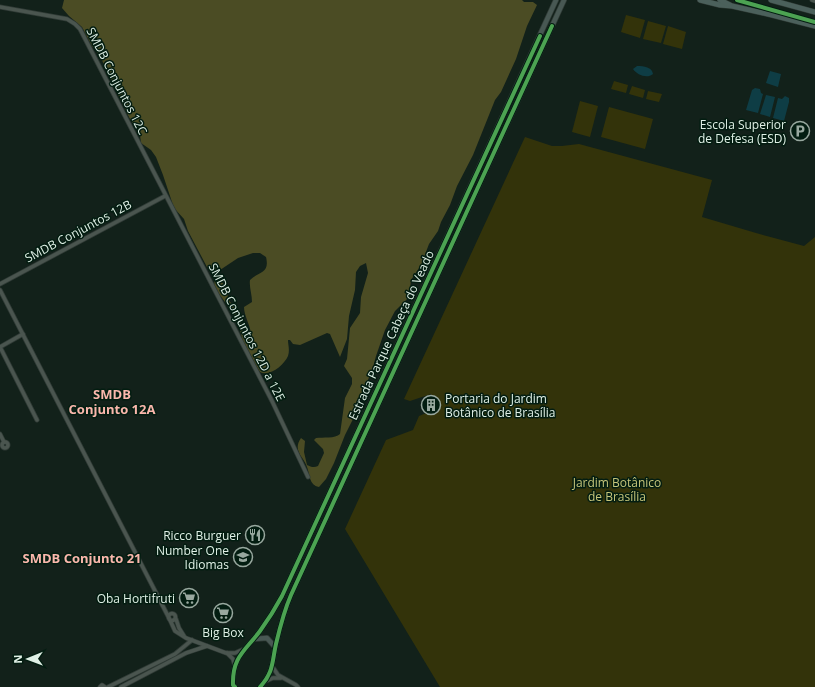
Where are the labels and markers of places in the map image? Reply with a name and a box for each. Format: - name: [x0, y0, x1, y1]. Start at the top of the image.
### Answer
- place label: Escola Superior de Defesa (ESD): [698, 116, 786, 147]
- parking icon: Escola Superior de Defesa (ESD): [789, 120, 811, 142]
- place label: Portaria do Jardim Botânico de Brasília: [445, 390, 555, 421]
- building icon: Portaria do Jardim Botânico de Brasília: [420, 394, 442, 416]
- restaurant icon: Ricco Burguer: [244, 524, 266, 546]
- place label: Ricco Burguer: [163, 527, 241, 544]
- place label: Number One Idiomas: [156, 542, 229, 573]
- school or university icon: Number One Idiomas: [232, 546, 254, 568]
- supermarket icon: Oba Hortifruti: [178, 587, 200, 609]
- place label: Oba Hortifruti: [97, 590, 175, 607]
- supermarket icon: Big Box: [212, 602, 234, 624]
- place label: Big Box: [202, 624, 245, 641]

